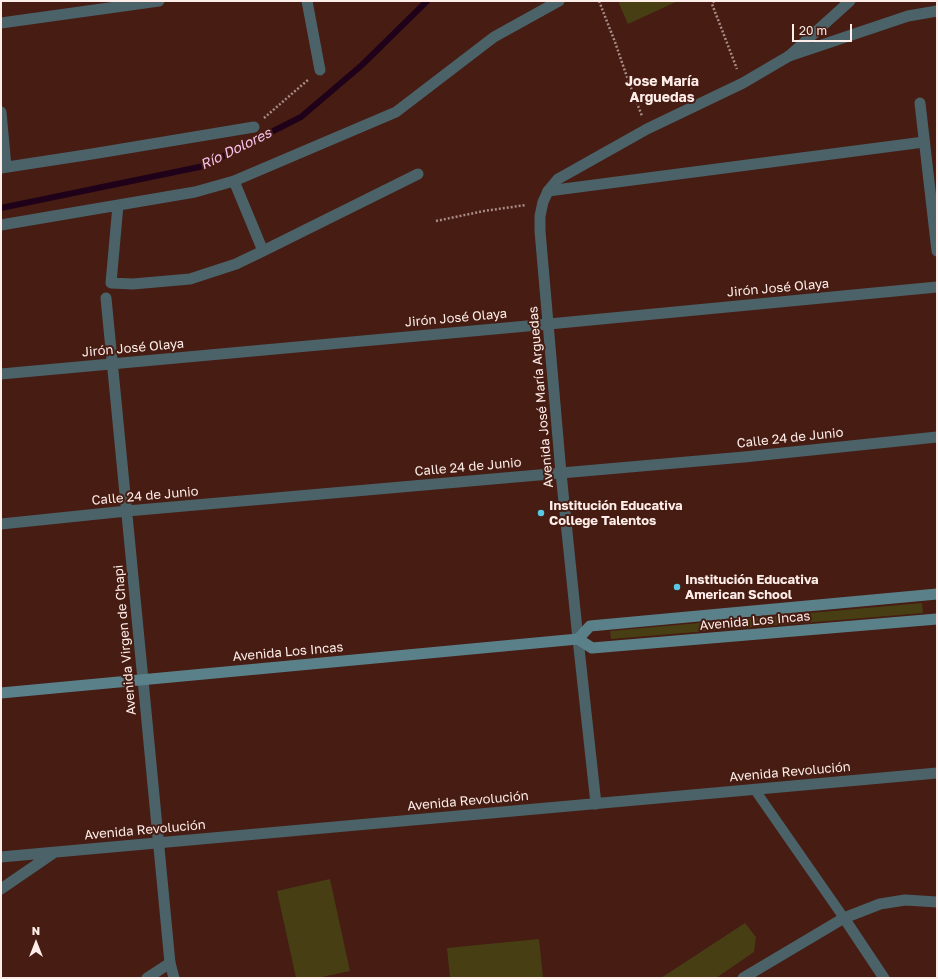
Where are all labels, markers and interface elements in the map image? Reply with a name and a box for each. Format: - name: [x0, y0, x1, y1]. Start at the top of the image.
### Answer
- scale bar: [794, 16, 854, 42]
- text: 20 m: [799, 23, 827, 38]
- district label: Jose María Arguedas: [625, 74, 699, 106]
- water label: Río Dolores: [198, 125, 274, 173]
- street label: Jirón José Olaya: [726, 276, 830, 300]
- street label: Jirón José Olaya: [404, 306, 508, 330]
- street label: Avenida José María Arguedas: [525, 306, 557, 488]
- street label: Jirón José Olaya: [81, 336, 185, 360]
- street label: Calle 24 de Junio: [736, 425, 844, 451]
- street label: Calle 24 de Junio: [414, 455, 522, 479]
- street label: Calle 24 de Junio: [91, 484, 199, 508]
- place label: Institución Educativa College Talentos: [549, 498, 683, 529]
- marker: Institución Educativa College Talentos: [536, 508, 546, 518]
- street label: Avenida Virgen de Chapi: [111, 564, 139, 716]
- place label: Institución Educativa American School: [685, 572, 819, 603]
- marker: Institución Educativa American School: [672, 582, 682, 592]
- street label: Avenida Los Incas: [699, 608, 811, 634]
- street label: Avenida Los Incas: [232, 639, 344, 665]
- street label: Avenida Revolución: [729, 759, 851, 785]
- street label: Avenida Revolución: [407, 788, 529, 814]
- street label: Avenida Revolución: [84, 817, 206, 843]
- north arrow: [16, 923, 56, 963]
- text: N: [32, 924, 40, 937]

